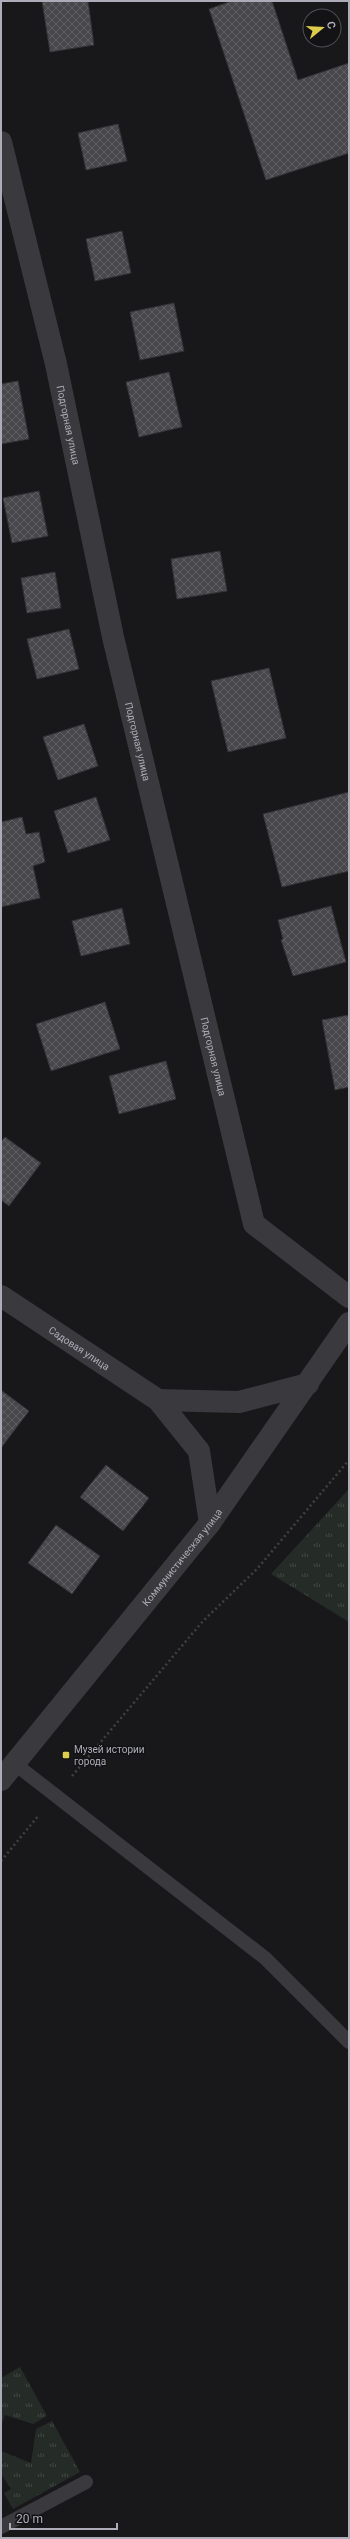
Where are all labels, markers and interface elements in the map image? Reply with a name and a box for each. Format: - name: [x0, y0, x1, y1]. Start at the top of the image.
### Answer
- north arrow: [302, 8, 342, 48]
- text: С: [324, 20, 338, 30]
- street label: Подгорная улица: [55, 384, 82, 466]
- street label: Подгорная улица: [123, 701, 152, 782]
- street label: Подгорная улица: [199, 1016, 228, 1097]
- street label: Садовая улица: [47, 1324, 111, 1372]
- street label: Коммунистическая улица: [140, 1507, 224, 1608]
- place label: Музей истории города: [74, 1744, 145, 1767]
- marker: Музей истории города: [61, 1750, 71, 1760]
- scale bar: [10, 2505, 117, 2531]
- text: 20 m: [16, 2512, 43, 2526]

